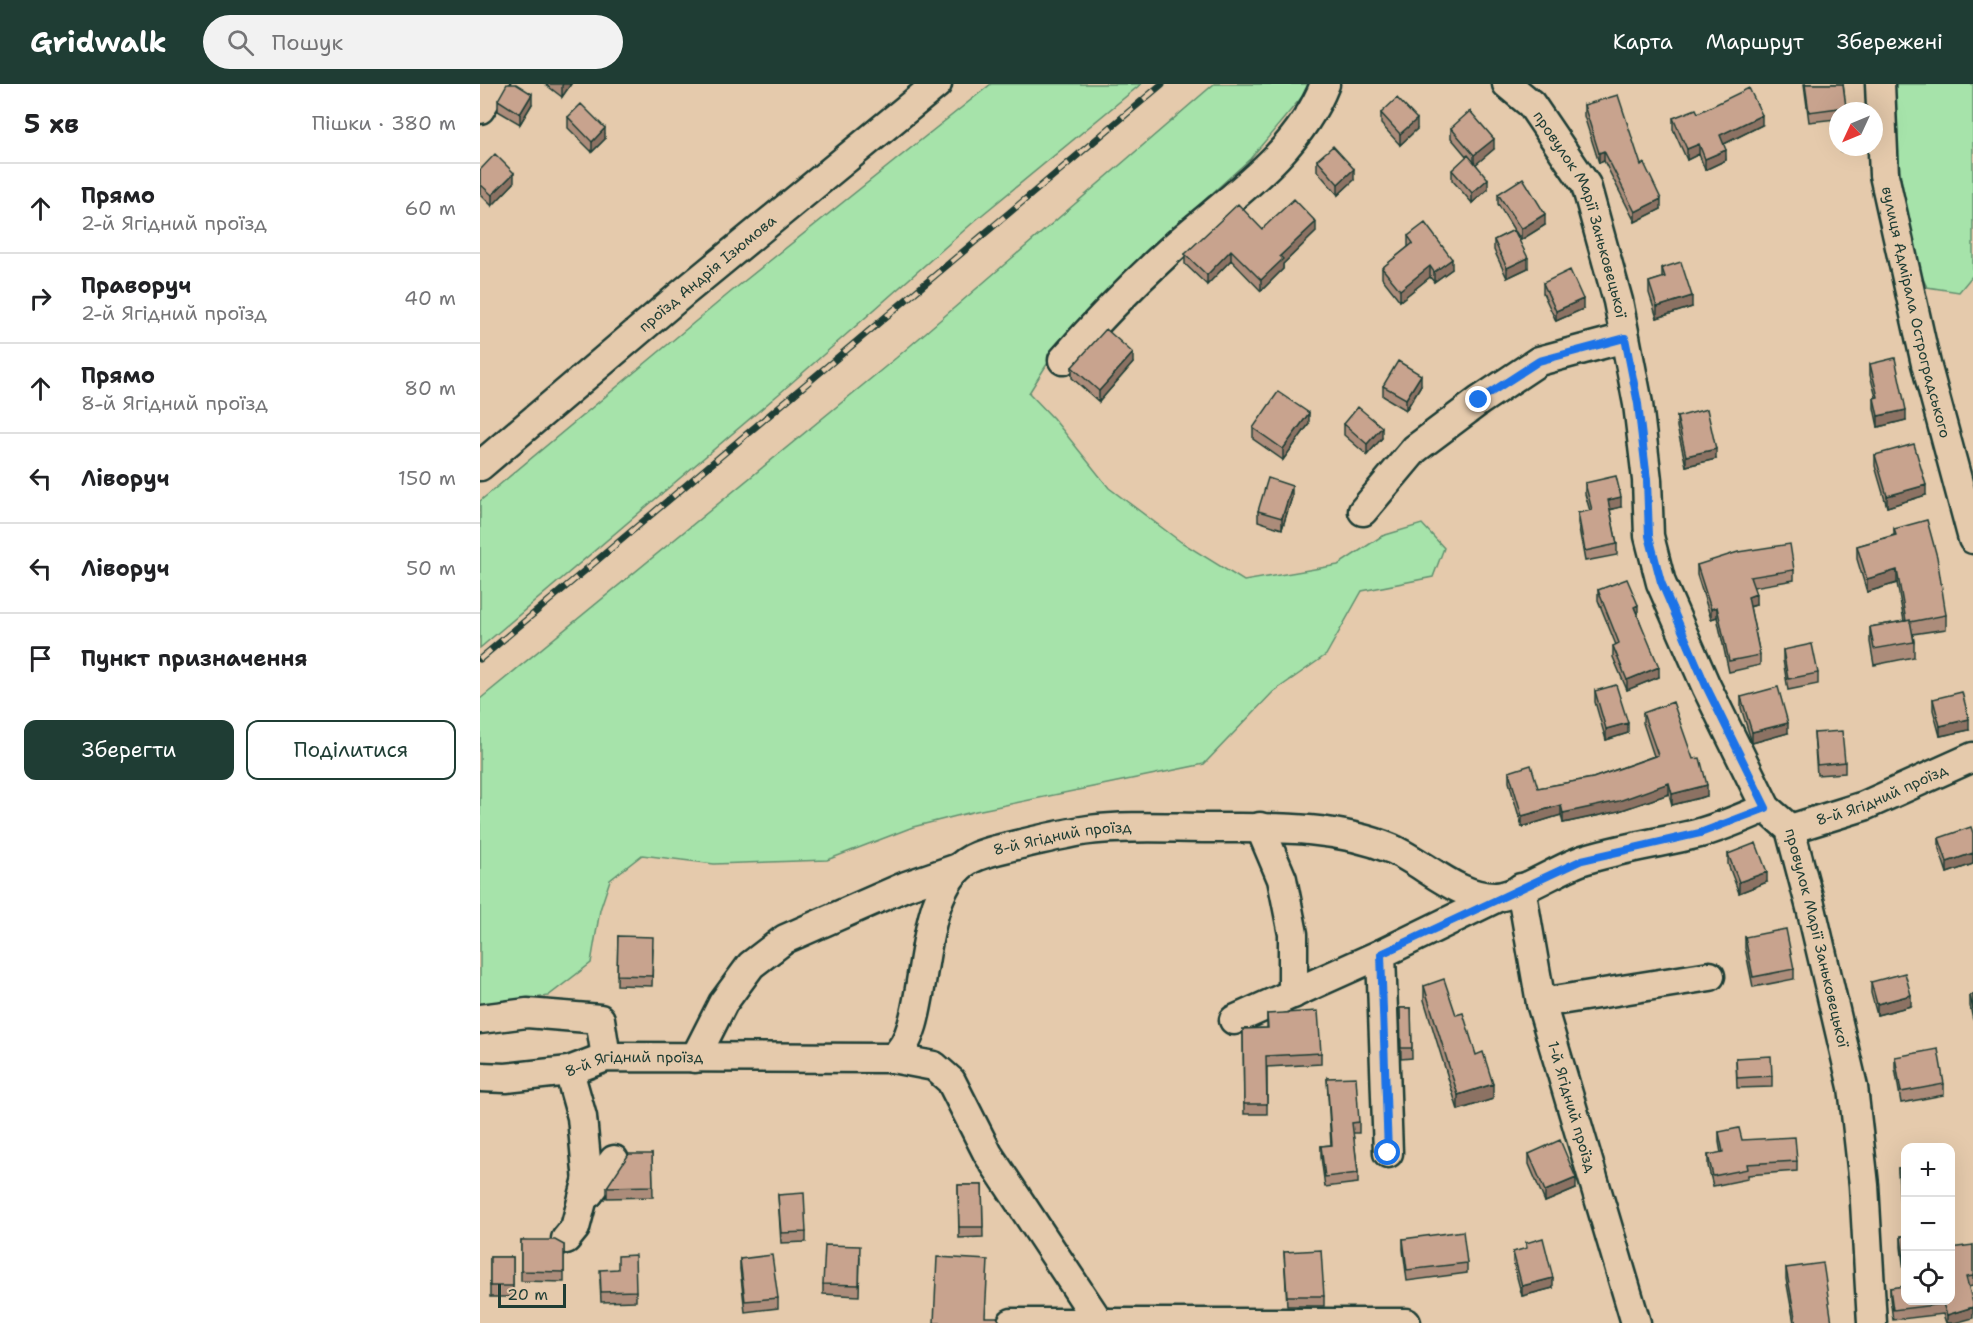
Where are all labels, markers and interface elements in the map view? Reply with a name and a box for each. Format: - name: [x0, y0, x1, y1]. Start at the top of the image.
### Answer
- search box: [203, 15, 623, 69]
- text: Gridwalk: [30, 23, 167, 61]
- icon: search: [224, 26, 257, 59]
- text: Пошук: [272, 28, 343, 57]
- text: Карта: [1613, 28, 1673, 56]
- text: Маршрут: [1706, 28, 1804, 56]
- text: Збережені: [1837, 28, 1943, 56]
- north arrow: [1829, 102, 1883, 156]
- text: 5 хв: [24, 106, 79, 141]
- street label: провулок Марії Заньковецької: [1529, 107, 1631, 320]
- text: Пішки · 380 m: [312, 110, 456, 136]
- text: Прямо: [81, 181, 155, 210]
- street label: вулиця Адмірала Остроградського: [1877, 184, 1955, 440]
- icon: ahead: [24, 192, 57, 225]
- text: 60 m: [404, 195, 456, 221]
- text: 2-й Ягідний проїзд: [81, 210, 267, 236]
- street label: проїзд Андрія Ізюмова: [634, 210, 781, 336]
- text: Праворуч: [81, 271, 191, 300]
- icon: right: [24, 282, 57, 315]
- text: 40 m: [404, 285, 456, 311]
- text: 2-й Ягідний проїзд: [81, 300, 267, 326]
- text: Прямо: [81, 361, 155, 390]
- icon: ahead: [24, 372, 57, 405]
- text: 80 m: [404, 375, 456, 401]
- route end: [1465, 386, 1491, 412]
- text: 8-й Ягідний проїзд: [81, 390, 268, 416]
- icon: left: [24, 462, 57, 495]
- text: Ліворуч: [81, 464, 169, 493]
- text: 150 m: [398, 465, 456, 491]
- icon: left: [24, 552, 57, 585]
- text: Ліворуч: [81, 554, 169, 583]
- text: 50 m: [406, 555, 456, 581]
- icon: arrive: [24, 642, 57, 675]
- text: Пункт призначення: [81, 644, 308, 673]
- button: Зберегти: [24, 720, 234, 780]
- button: Поділитися: [246, 720, 456, 780]
- street label: 8-й Ягідний проїзд: [1814, 760, 1951, 830]
- street label: 8-й Ягідний проїзд: [991, 817, 1132, 860]
- street label: провулок Марії Заньковецької: [1780, 826, 1854, 1050]
- street label: 1-й Ягідний проїзд: [1543, 1039, 1601, 1175]
- street label: 8-й Ягідний проїзд: [562, 1047, 704, 1082]
- route start: [1374, 1139, 1400, 1165]
- map controls: [1901, 1143, 1955, 1305]
- button: +: [1901, 1143, 1955, 1197]
- button: −: [1901, 1197, 1955, 1251]
- button: locate: [1901, 1251, 1955, 1305]
- scale bar: [498, 1281, 566, 1308]
- text: 20 m: [507, 1284, 548, 1305]

